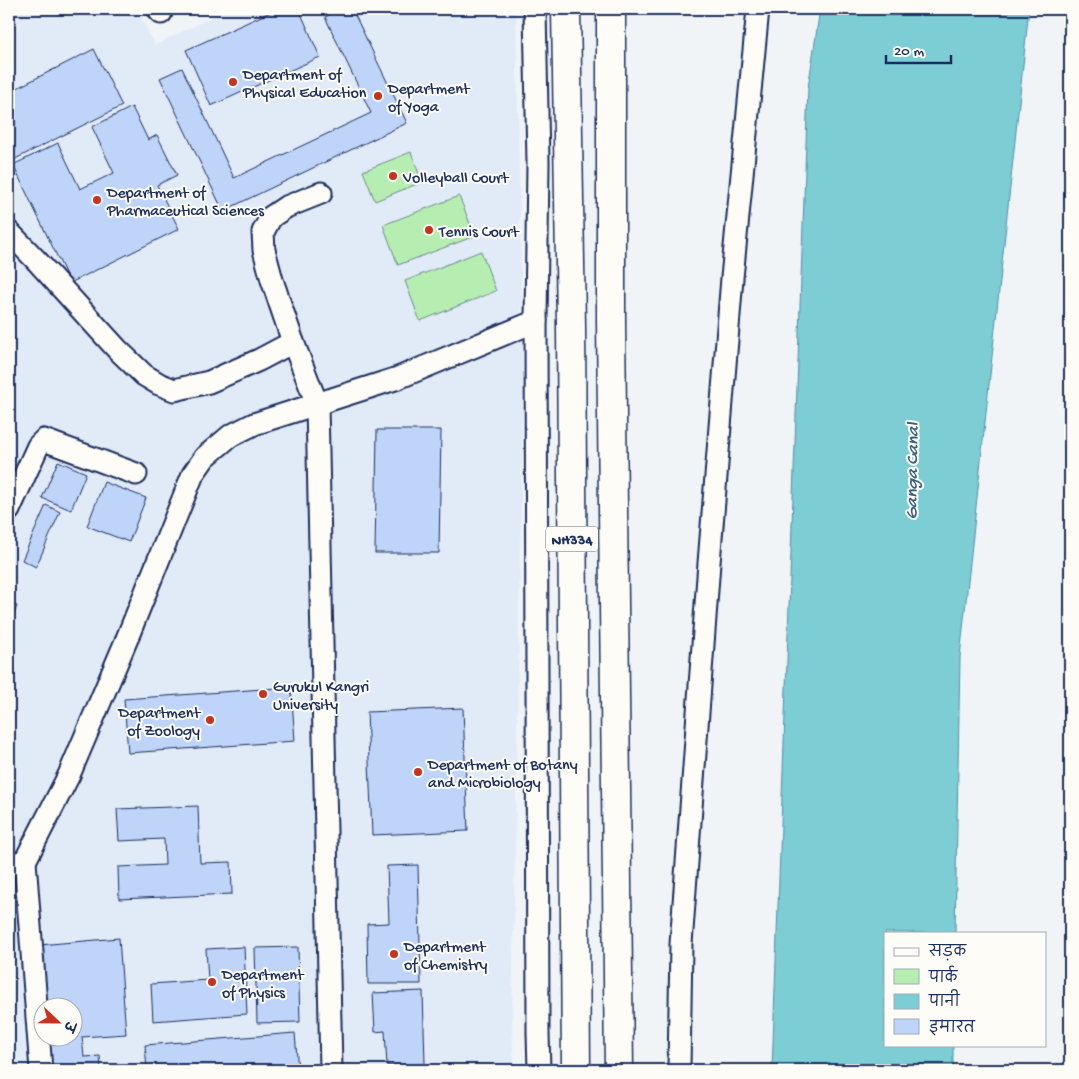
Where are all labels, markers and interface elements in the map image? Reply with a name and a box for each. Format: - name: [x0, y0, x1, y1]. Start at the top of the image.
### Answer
- scale bar: [886, 32, 952, 64]
- text: 20 m: [894, 43, 924, 61]
- place label: Department of Physical Education: [242, 67, 367, 104]
- marker: Department of Physical Education: [227, 76, 239, 88]
- place label: Department of Yoga: [387, 81, 471, 118]
- marker: Department of Yoga: [372, 90, 384, 102]
- marker: Volleyball Court: [387, 170, 399, 182]
- place label: Volleyball Court: [402, 170, 510, 189]
- place label: Department of Pharmaceutical Sciences: [106, 185, 265, 222]
- marker: Department of Pharmaceutical Sciences: [91, 194, 103, 206]
- marker: Tennis Court: [423, 224, 435, 236]
- place label: Tennis Court: [438, 224, 520, 243]
- water label: Ganga Canal: [902, 422, 925, 520]
- road number: NH334: [546, 526, 598, 552]
- place label: Gurukul Kangri University: [273, 679, 369, 716]
- marker: Gurukul Kangri University: [257, 688, 269, 700]
- place label: Department of Zoology: [118, 705, 201, 742]
- marker: Department of Zoology: [204, 714, 216, 726]
- place label: Department of Botany and Microbiology: [427, 757, 578, 794]
- marker: Department of Botany and Microbiology: [412, 766, 424, 778]
- legend: [884, 932, 1046, 1046]
- place label: Department of Chemistry: [403, 939, 487, 976]
- text: सड़क: [928, 944, 967, 962]
- marker: Department of Chemistry: [388, 948, 400, 960]
- text: पार्क: [928, 965, 959, 988]
- place label: Department of Physics: [221, 967, 305, 1004]
- marker: Department of Physics: [206, 976, 218, 988]
- text: पानी: [928, 989, 961, 1012]
- north arrow: [32, 996, 82, 1046]
- text: उ: [57, 1017, 78, 1035]
- text: इमारत: [929, 1019, 976, 1038]

